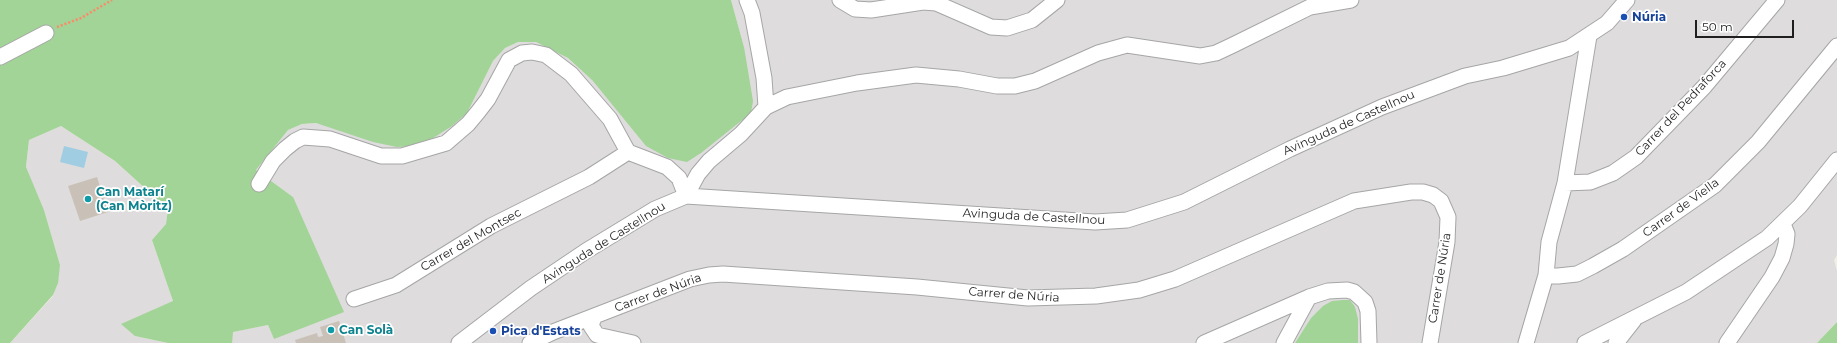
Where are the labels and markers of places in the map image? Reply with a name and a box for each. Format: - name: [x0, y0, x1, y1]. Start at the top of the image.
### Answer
- place label: Núria: [1632, 10, 1666, 24]
- marker: Núria: [1619, 12, 1629, 22]
- place label: Can Matarí (Can Mòritz): [96, 185, 172, 213]
- marker: Can Matarí (Can Mòritz): [83, 194, 93, 204]
- place label: Can Solà: [339, 323, 393, 337]
- place label: Pica d'Estats: [501, 324, 581, 338]
- marker: Can Solà: [326, 325, 336, 335]
- marker: Pica d'Estats: [488, 326, 498, 336]

